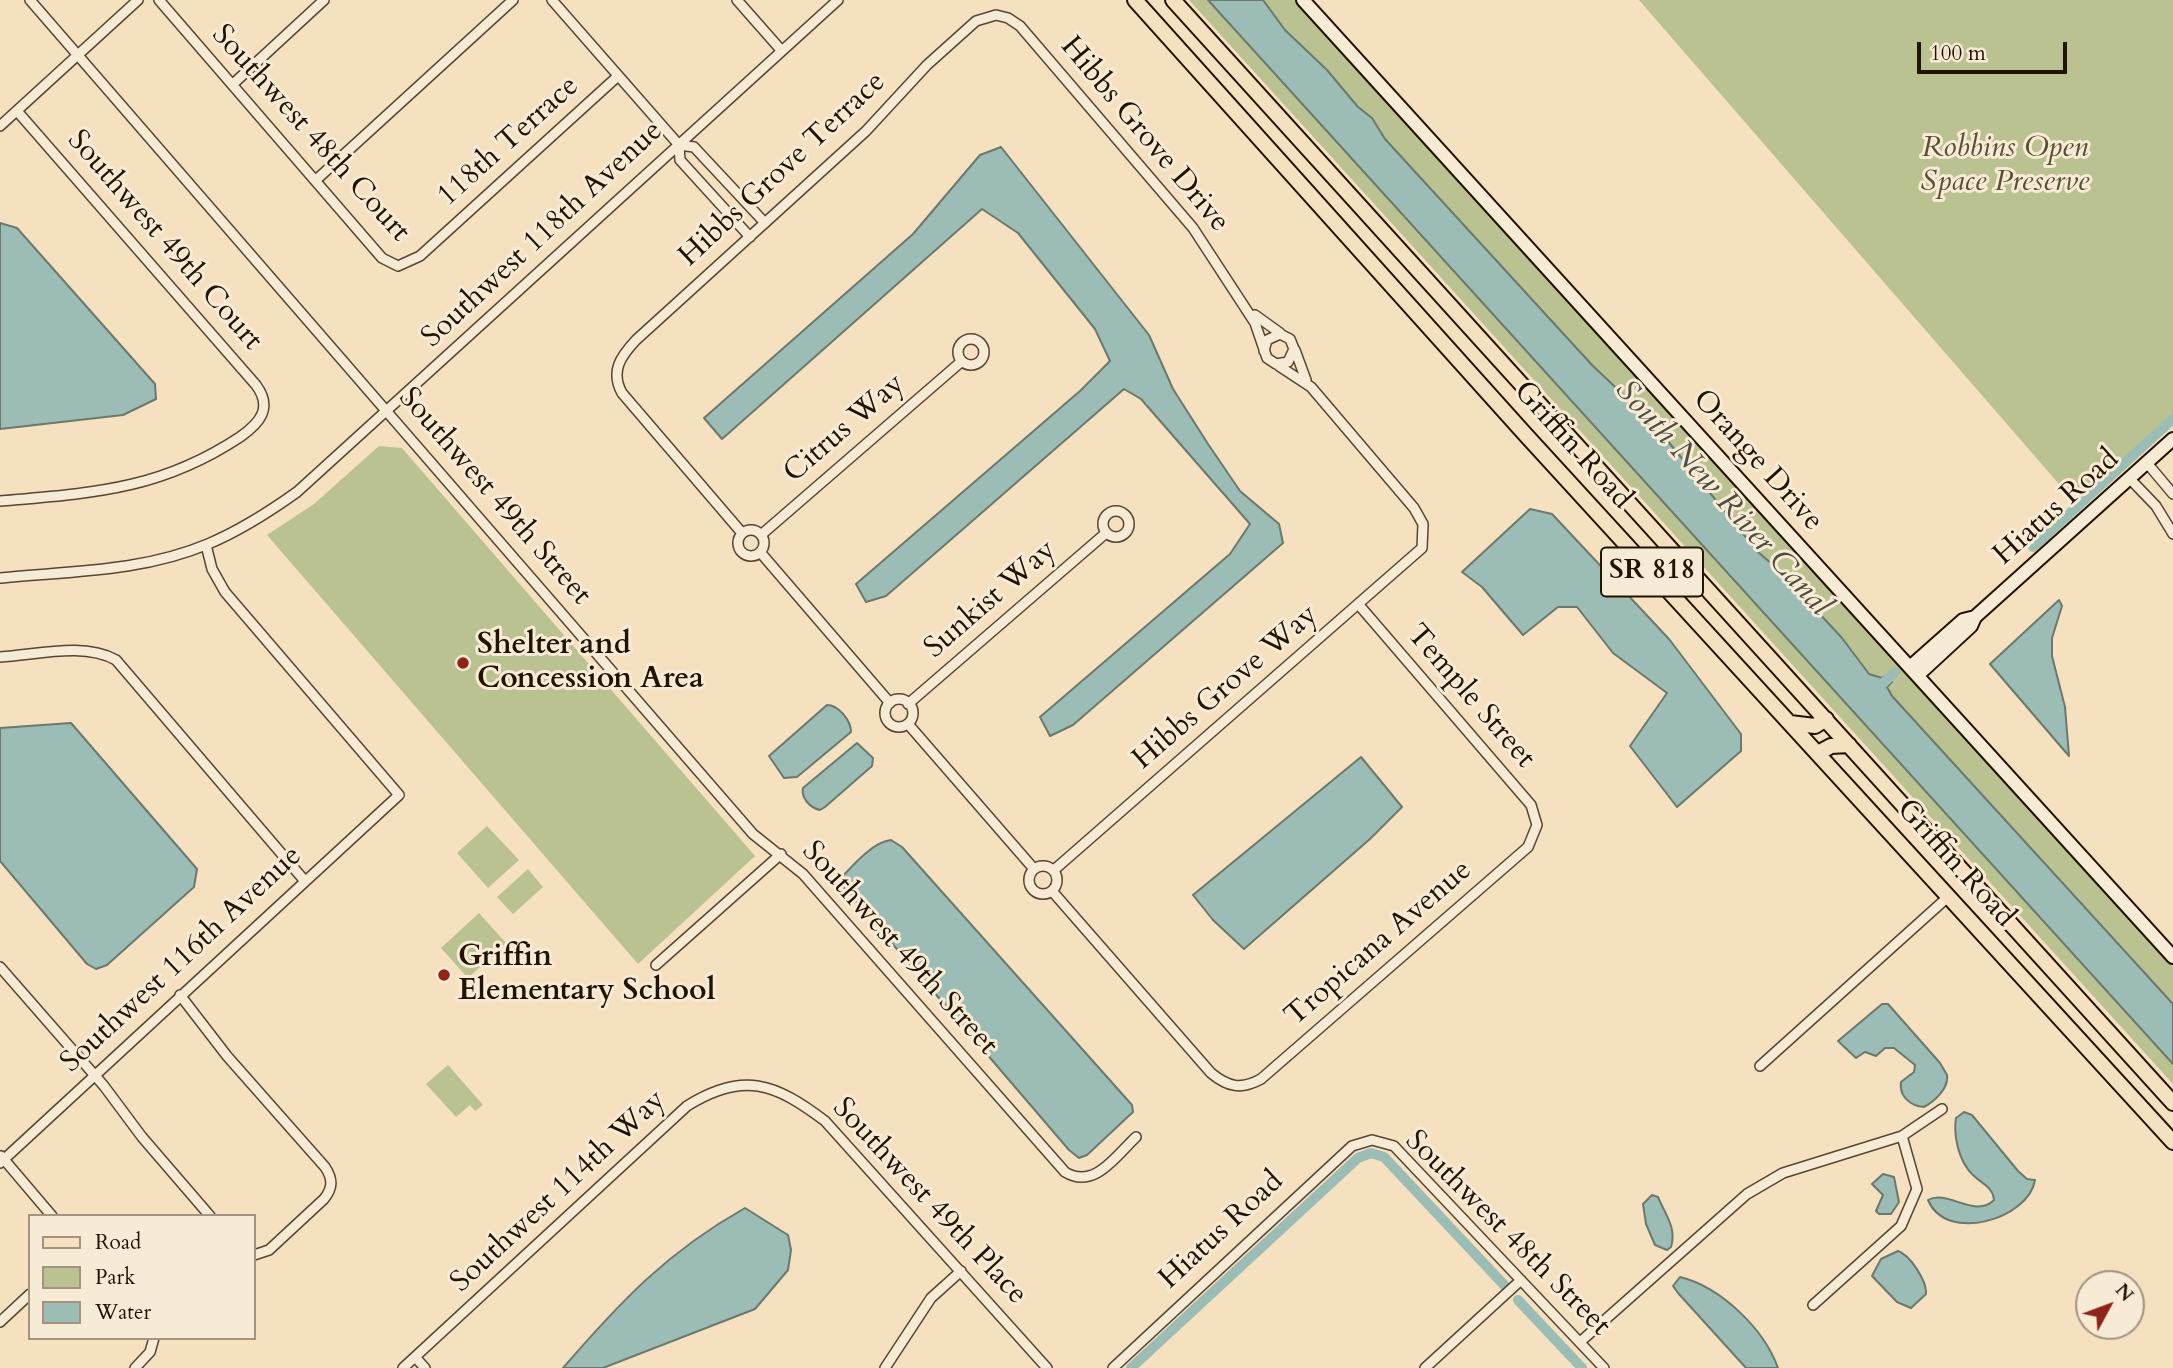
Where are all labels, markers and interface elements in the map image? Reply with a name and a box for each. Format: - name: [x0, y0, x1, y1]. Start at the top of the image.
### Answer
- street label: Southwest 48th Court: [203, 18, 417, 250]
- scale bar: [1921, 28, 2072, 72]
- street label: Hibbs Grove Drive: [1052, 30, 1236, 240]
- text: 100 m: [1930, 39, 1986, 68]
- street label: Hibbs Grove Terrace: [672, 65, 894, 275]
- street label: 118th Terrace: [431, 69, 587, 215]
- street label: Southwest 118th Avenue: [415, 114, 671, 356]
- street label: Southwest 49th Court: [59, 124, 269, 358]
- park label: Robbins Open Space Preserve: [1921, 131, 2089, 202]
- street label: Citrus Way: [777, 367, 913, 491]
- water label: South New River Canal: [1606, 373, 1838, 625]
- street label: Griffin Road: [1505, 374, 1639, 518]
- street label: Southwest 49th Street: [390, 381, 598, 613]
- street label: Orange Drive: [1684, 383, 1830, 539]
- street label: Hiatus Road: [1987, 442, 2127, 574]
- street label: Sunkist Way: [918, 533, 1064, 667]
- road number: SR 818: [1601, 548, 1703, 596]
- street label: Hibbs Grove Way: [1126, 598, 1326, 778]
- street label: Temple Street: [1398, 618, 1542, 776]
- place label: Shelter and Concession Area: [477, 628, 704, 698]
- marker: Shelter and Concession Area: [455, 655, 471, 671]
- street label: Griffin Road: [1888, 792, 2022, 936]
- street label: Southwest 49th Street: [793, 834, 1005, 1064]
- street label: Southwest 116th Avenue: [54, 839, 310, 1081]
- street label: Tropicana Avenue: [1278, 853, 1480, 1035]
- place label: Griffin Elementary School: [458, 940, 715, 1010]
- marker: Griffin Elementary School: [436, 967, 452, 983]
- street label: Southwest 114th Way: [444, 1083, 674, 1301]
- street label: Southwest 49th Place: [824, 1091, 1034, 1313]
- street label: Southwest 48th Street: [1397, 1124, 1617, 1344]
- street label: Hiatus Road: [1153, 1164, 1291, 1298]
- legend: [28, 1214, 256, 1340]
- text: Road: [95, 1228, 141, 1257]
- text: Park: [95, 1263, 135, 1292]
- north arrow: [2075, 1270, 2145, 1340]
- text: N: [2109, 1278, 2140, 1307]
- text: Water: [95, 1298, 151, 1327]

